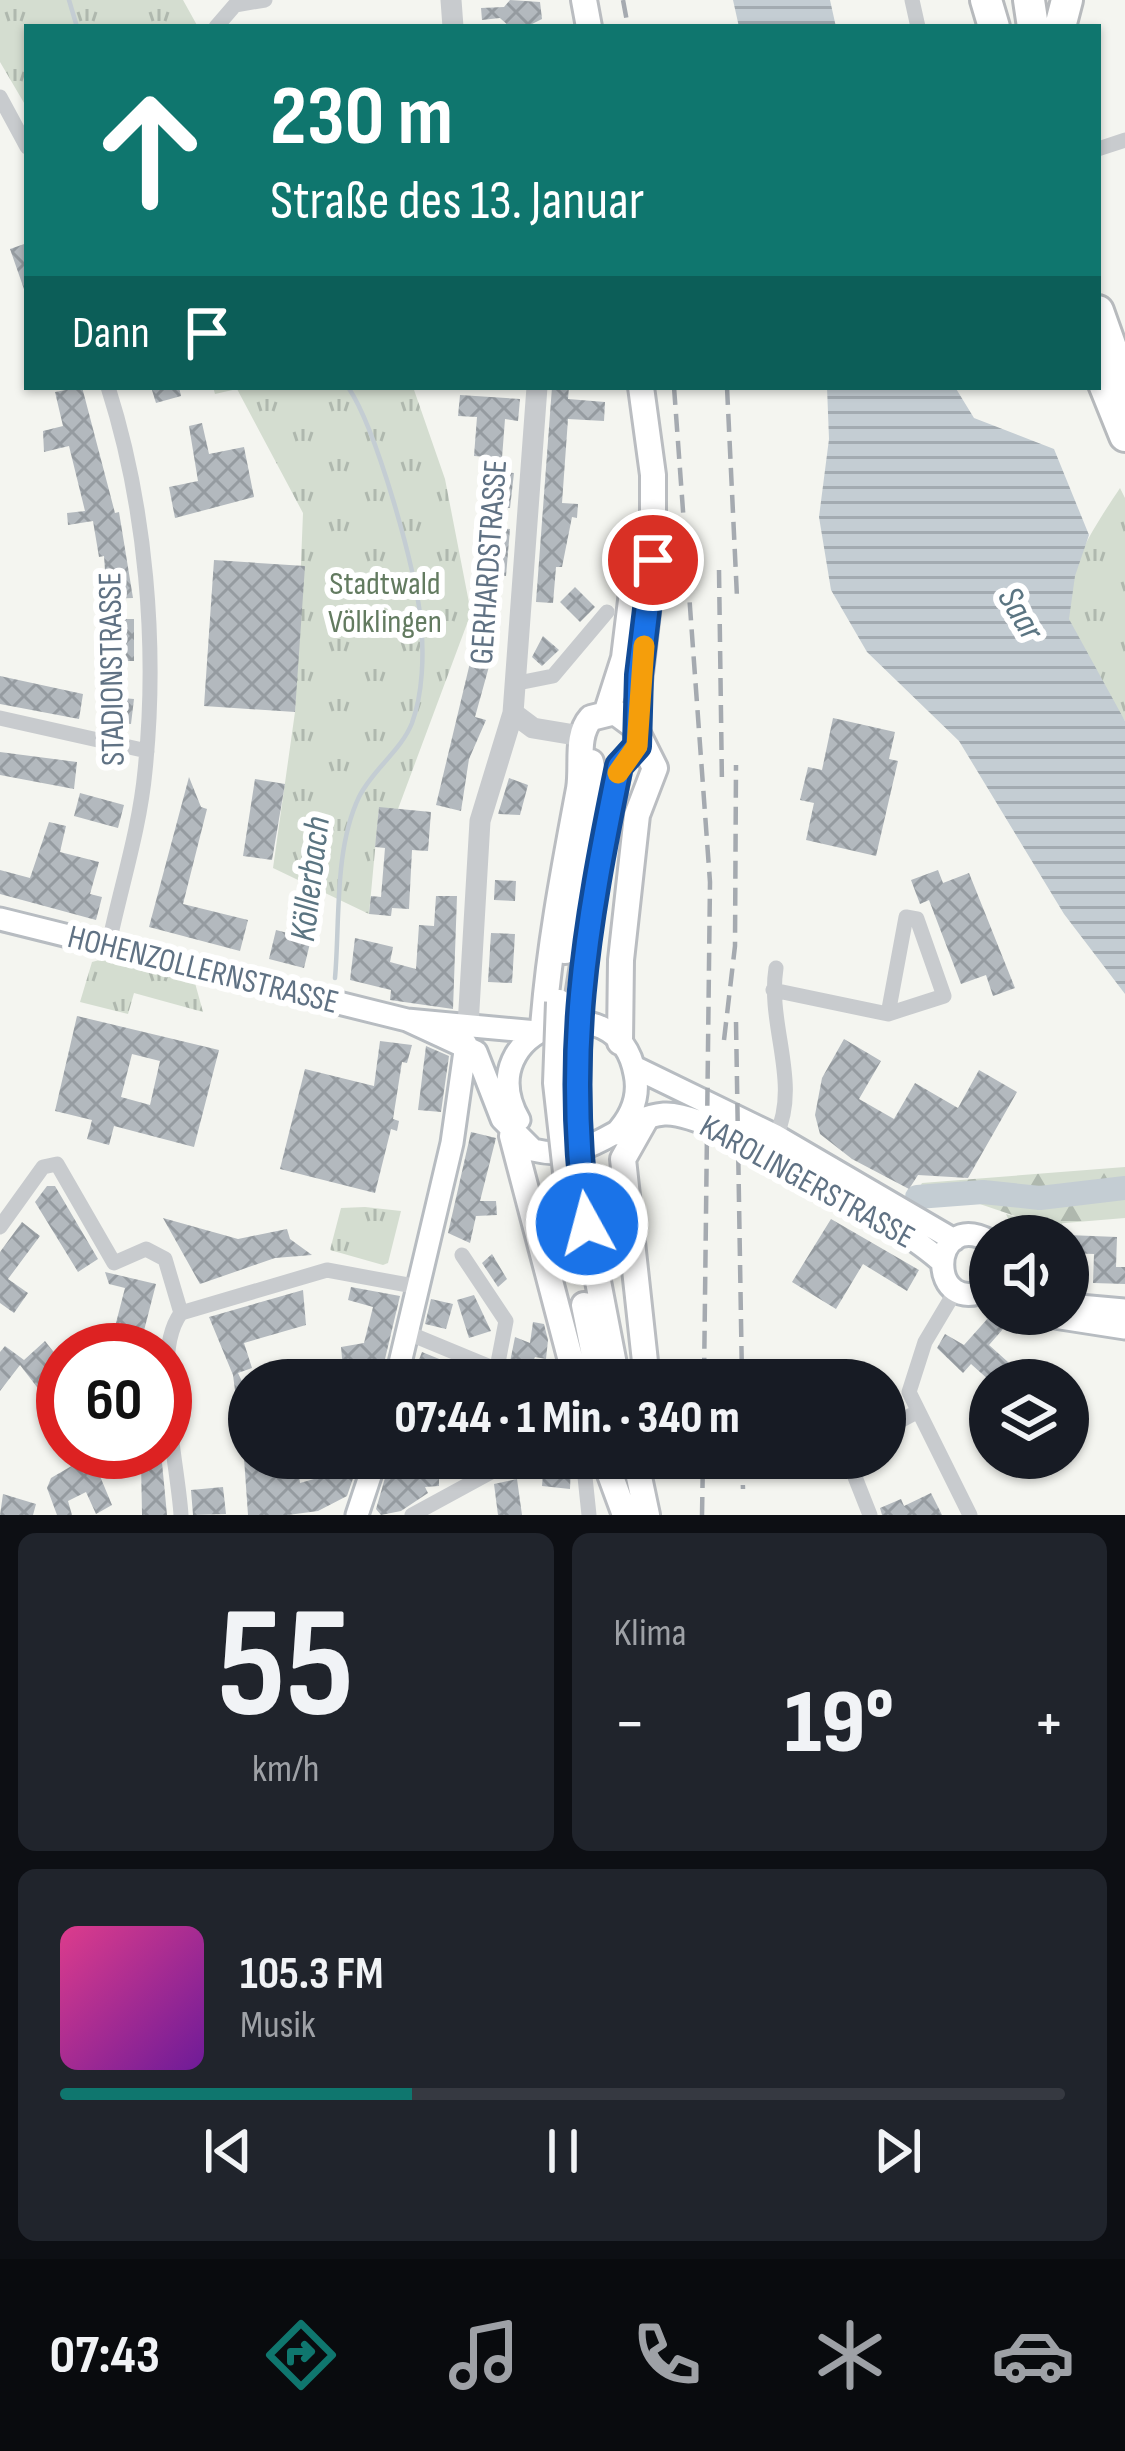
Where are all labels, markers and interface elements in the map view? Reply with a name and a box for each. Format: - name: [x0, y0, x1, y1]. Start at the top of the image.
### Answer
- text: 230 m: [270, 67, 453, 168]
- icon: ahead: [72, 72, 228, 228]
- text: Straße des 13. Januar: [270, 169, 644, 234]
- icon: arrive: [174, 300, 240, 366]
- text: Dann: [72, 306, 150, 361]
- street label: GERHARDSTRASSE: [462, 458, 516, 666]
- pin: [602, 509, 704, 611]
- icon: arrive: [620, 527, 686, 593]
- park label: Stadtwald Völklingen: [328, 564, 442, 642]
- street label: STADIONSTRASSE: [90, 572, 134, 766]
- water label: Saar: [988, 580, 1053, 650]
- water label: Köllerbach: [282, 814, 340, 944]
- street label: HOHENZOLLERNSTRASSE: [64, 917, 342, 1023]
- street label: KAROLINGERSTRASSE: [693, 1107, 921, 1257]
- position arrow: [524, 1161, 650, 1287]
- map controls: [969, 1215, 1089, 1479]
- button: sound: [969, 1215, 1089, 1335]
- speed limit sign: 60: [36, 1323, 192, 1479]
- button: layers: [969, 1359, 1089, 1479]
- text: 07:44 · 1 Min. · 340 m: [394, 1391, 740, 1446]
- text: 55: [217, 1574, 354, 1761]
- text: Klima: [614, 1610, 687, 1657]
- text: 19°: [784, 1670, 894, 1778]
- text: −: [614, 1685, 646, 1764]
- text: +: [1033, 1685, 1065, 1764]
- text: km/h: [252, 1746, 319, 1793]
- text: 105.3 FM: [240, 1947, 384, 2002]
- text: Musik: [240, 2002, 316, 2049]
- icon: previous: [195, 2118, 261, 2184]
- icon: pause: [530, 2118, 596, 2184]
- icon: next: [865, 2118, 931, 2184]
- icon: directions: [259, 2313, 343, 2397]
- icon: music: [442, 2313, 526, 2397]
- icon: phone: [625, 2313, 709, 2397]
- icon: climate: [808, 2313, 892, 2397]
- icon: car: [991, 2313, 1075, 2397]
- text: 07:43: [50, 2323, 160, 2388]

